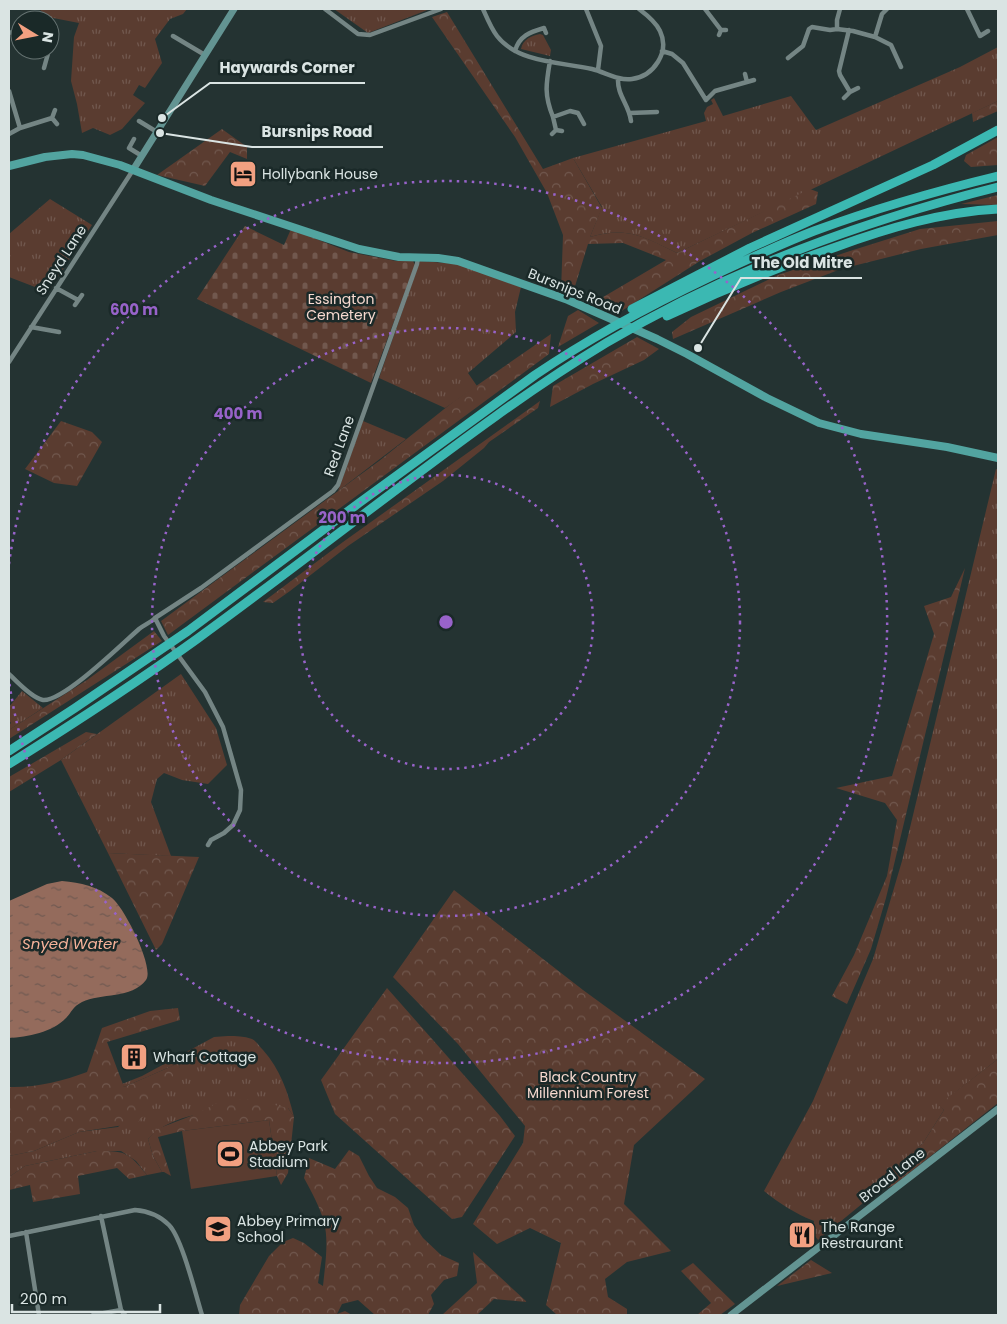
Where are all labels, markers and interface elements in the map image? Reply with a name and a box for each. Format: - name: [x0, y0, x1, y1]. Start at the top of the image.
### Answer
- north arrow: [10, 10, 60, 60]
- text: N: [37, 30, 59, 44]
- callout: Haywards Corner: [210, 53, 365, 83]
- text: Haywards Corner: [219, 57, 355, 78]
- callout: Bursnips Road: [252, 117, 383, 147]
- text: Bursnips Road: [262, 121, 372, 142]
- hotel icon: Hollybank House: [228, 159, 258, 189]
- place label: Hollybank House: [262, 164, 378, 184]
- street label: Sneyd Lane: [31, 221, 91, 299]
- callout: The Old Mitre: [741, 248, 862, 278]
- text: The Old Mitre: [752, 252, 852, 273]
- street label: Bursnips Road: [525, 263, 625, 319]
- park label: Essington Cemetery: [306, 289, 376, 325]
- text: 600 m: [110, 299, 158, 320]
- text: 400 m: [214, 403, 263, 424]
- street label: Red Lane: [319, 412, 359, 479]
- text: 200 m: [318, 507, 366, 528]
- centre of rings: [437, 613, 455, 631]
- water label: Snyed Water: [22, 933, 118, 954]
- building icon: Wharf Cottage: [119, 1042, 149, 1072]
- place label: Wharf Cottage: [153, 1047, 257, 1067]
- park label: Black Country Millennium Forest: [527, 1067, 649, 1103]
- place label: Abbey Park Stadium: [249, 1136, 328, 1172]
- sports icon: Abbey Park Stadium: [215, 1139, 245, 1169]
- street label: Broad Lane: [855, 1143, 929, 1207]
- place label: Abbey Primary School: [237, 1211, 340, 1247]
- school or university icon: Abbey Primary School: [203, 1214, 233, 1244]
- place label: The Range Restraurant: [821, 1217, 903, 1253]
- restaurant icon: The Range Restraurant: [787, 1220, 817, 1250]
- scale bar: [12, 1282, 160, 1314]
- text: 200 m: [20, 1288, 67, 1309]

